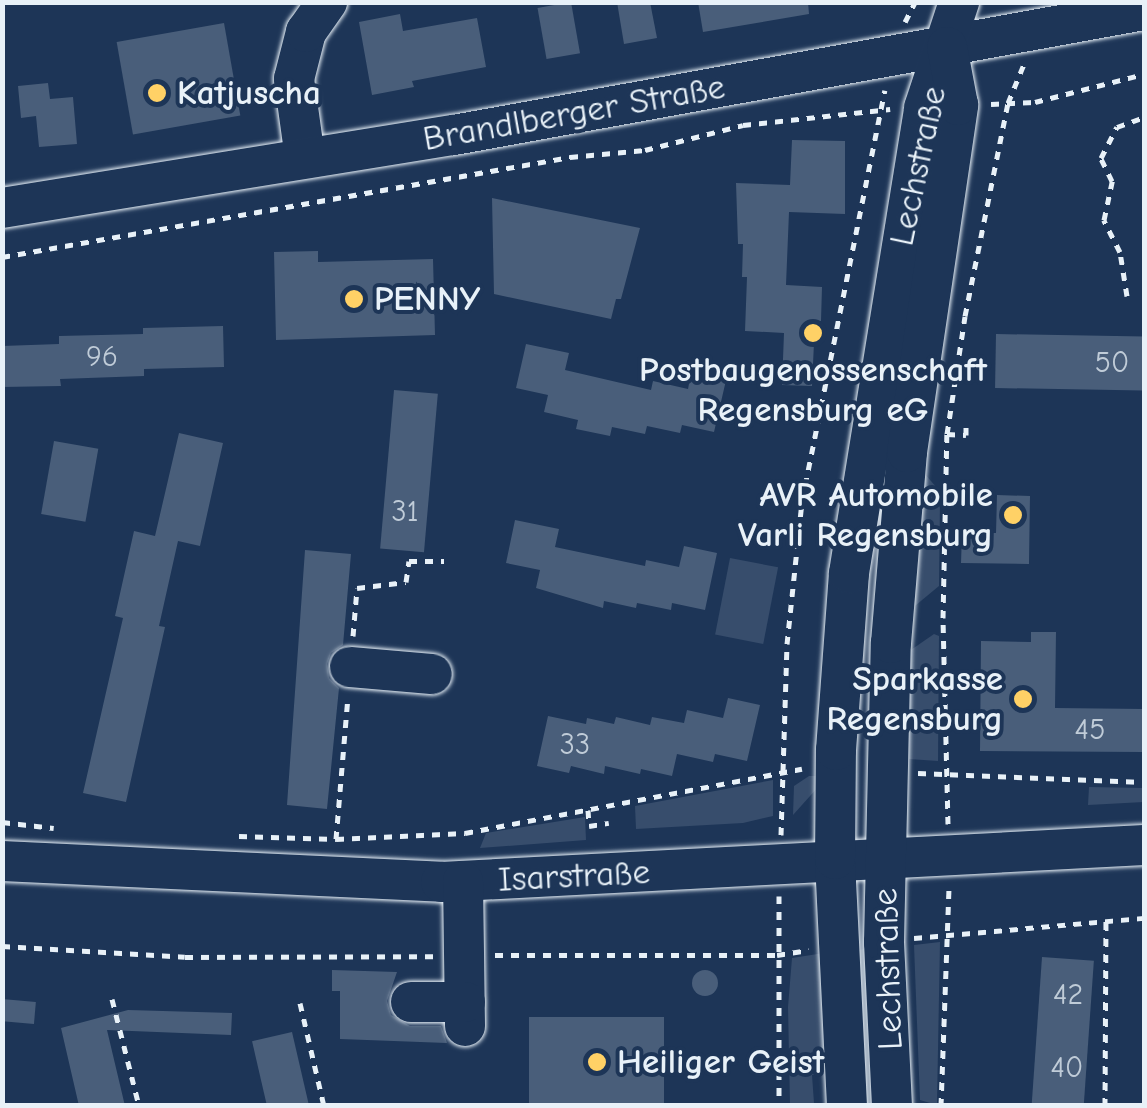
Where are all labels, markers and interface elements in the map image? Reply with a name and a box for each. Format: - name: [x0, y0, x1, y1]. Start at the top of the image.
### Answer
- street label: Brandlberger Straße: [420, 66, 728, 160]
- place label: Katjuscha: [177, 72, 321, 114]
- marker: Katjuscha: [146, 82, 168, 104]
- street label: Lechstraße: [881, 82, 955, 250]
- place label: PENNY: [374, 278, 480, 320]
- marker: PENNY: [343, 288, 365, 310]
- marker: Postbaugenossenschaft Regensburg eG: [802, 322, 824, 344]
- house number: 96: [86, 339, 118, 375]
- house number: 50: [1095, 345, 1129, 381]
- place label: Postbaugenossenschaft Regensburg eG: [639, 349, 987, 431]
- place label: AVR Automobile Varli Regensburg: [738, 474, 993, 556]
- house number: 31: [391, 494, 419, 530]
- marker: AVR Automobile Varli Regensburg: [1002, 504, 1024, 526]
- place label: Sparkasse Regensburg: [826, 658, 1003, 740]
- marker: Sparkasse Regensburg: [1012, 688, 1034, 710]
- house number: 45: [1075, 712, 1105, 748]
- house number: 33: [560, 727, 590, 763]
- street label: Isarstraße: [497, 851, 651, 901]
- street label: Lechstraße: [864, 887, 912, 1051]
- house number: 42: [1053, 977, 1083, 1013]
- place label: Heiliger Geist: [617, 1041, 824, 1083]
- house number: 40: [1051, 1050, 1083, 1086]
- marker: Heiliger Geist: [586, 1051, 608, 1073]

